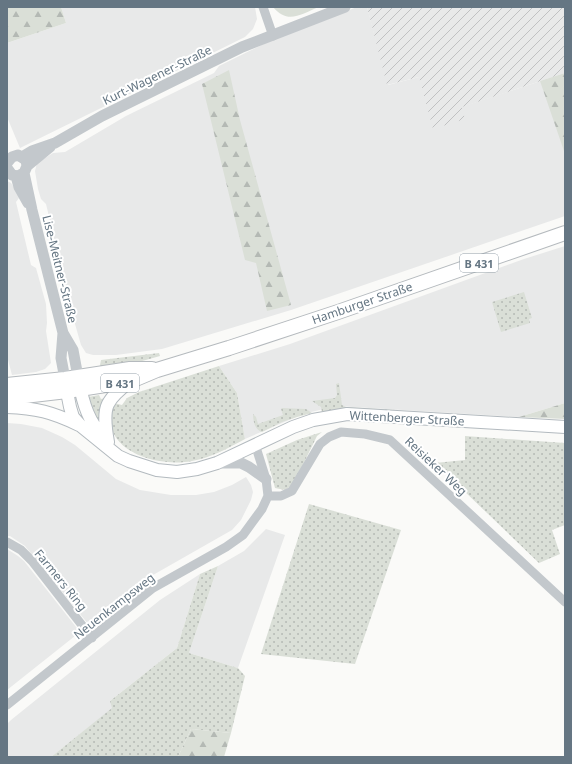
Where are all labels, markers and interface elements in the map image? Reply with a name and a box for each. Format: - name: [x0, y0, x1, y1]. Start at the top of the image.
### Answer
- street label: Kurt-Wagener-Straße: [100, 41, 215, 109]
- street label: Lise-Meitner-Straße: [38, 213, 82, 325]
- road number: B 431: [460, 254, 498, 272]
- street label: Hamburger Straße: [309, 278, 415, 328]
- road number: B 431: [101, 374, 139, 392]
- street label: Wittenberger Straße: [349, 407, 465, 430]
- street label: Reisieker Weg: [401, 433, 471, 499]
- street label: Farmers Ring: [31, 545, 91, 615]
- street label: Neuenkampsweg: [70, 569, 158, 643]

